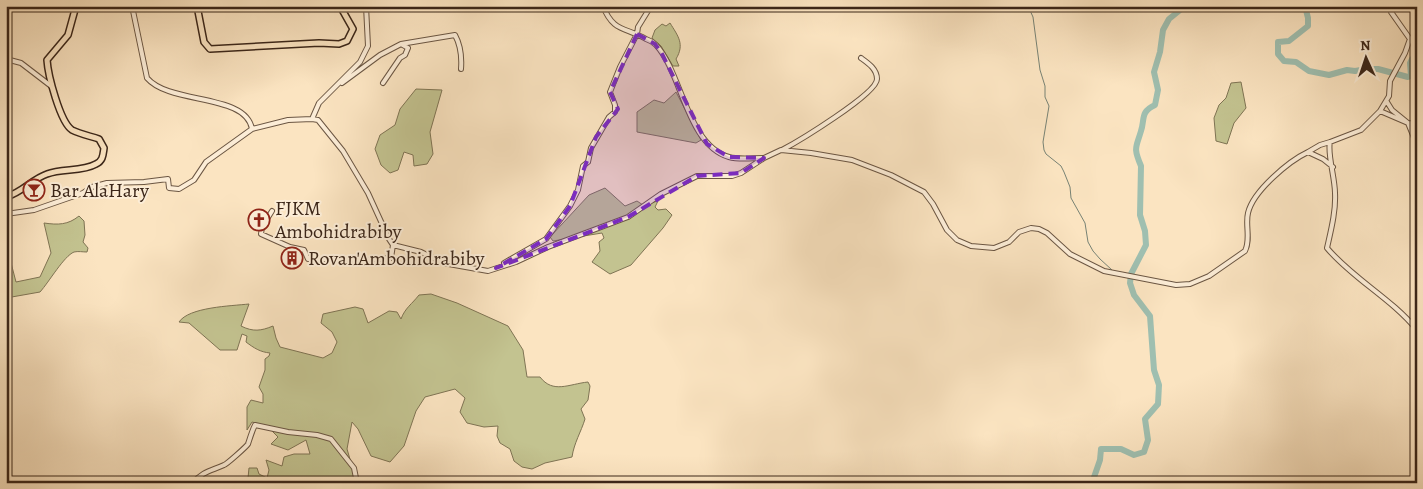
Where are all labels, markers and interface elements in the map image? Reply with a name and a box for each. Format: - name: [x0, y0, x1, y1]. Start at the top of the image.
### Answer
- north arrow: [1340, 32, 1390, 82]
- text: N: [1360, 36, 1371, 55]
- place label: Bar AlaHary: [50, 177, 150, 204]
- bar icon: Bar AlaHary: [22, 178, 46, 202]
- place label: FJKM Ambohidrabiby: [274, 195, 403, 245]
- church icon: FJKM Ambohidrabiby: [247, 208, 271, 232]
- place label: Rovan'Ambohidrabiby: [308, 245, 486, 272]
- building icon: Rovan'Ambohidrabiby: [280, 246, 304, 270]

